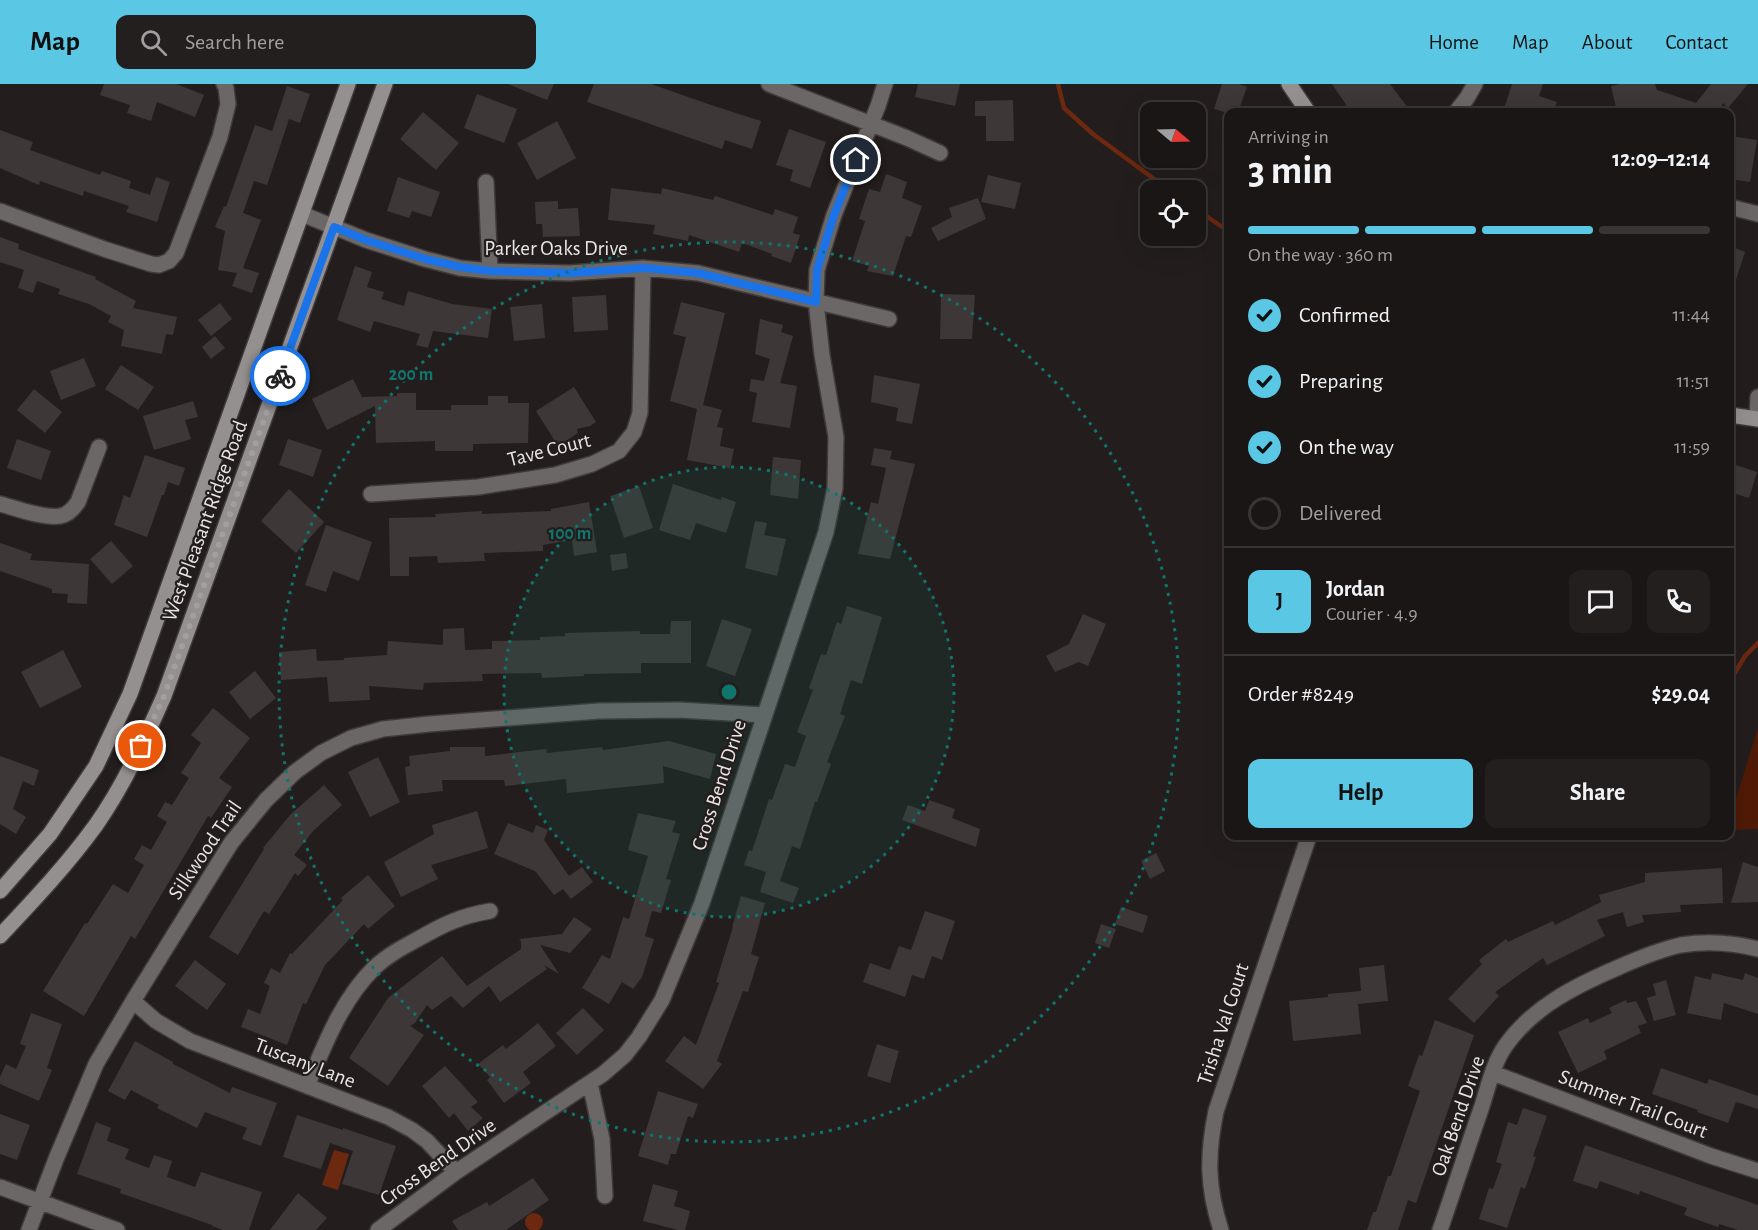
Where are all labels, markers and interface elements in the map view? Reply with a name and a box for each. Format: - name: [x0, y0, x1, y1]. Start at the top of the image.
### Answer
- search box: [116, 15, 536, 69]
- icon: search: [137, 26, 170, 59]
- text: Map: [30, 28, 80, 56]
- text: Search here: [185, 31, 284, 53]
- text: Home: [1428, 32, 1479, 53]
- text: Map: [1512, 32, 1549, 53]
- text: About: [1582, 32, 1632, 53]
- text: Contact: [1665, 32, 1728, 53]
- north arrow: [1140, 102, 1206, 168]
- map controls: [1140, 102, 1206, 246]
- text: Arriving in: [1248, 127, 1329, 147]
- pin: [830, 134, 881, 185]
- icon: home: [839, 143, 872, 176]
- text: 12:09–12:14: [1612, 148, 1710, 170]
- text: 3 min: [1248, 152, 1333, 191]
- button: locate: [1140, 180, 1206, 246]
- street label: Parker Oaks Drive: [484, 238, 628, 259]
- text: On the way · 360 m: [1248, 245, 1393, 265]
- icon: check: [1248, 299, 1281, 332]
- text: Confirmed: [1299, 304, 1390, 326]
- text: 11:44: [1672, 305, 1710, 325]
- courier: [250, 346, 310, 406]
- icon: bike: [264, 360, 297, 393]
- icon: check: [1248, 365, 1281, 398]
- text: 200 m: [389, 366, 433, 384]
- text: Preparing: [1299, 370, 1383, 392]
- text: 11:51: [1676, 371, 1710, 391]
- street label: West Pleasant Ridge Road: [159, 418, 251, 624]
- street label: Tave Court: [505, 429, 593, 470]
- icon: check: [1248, 431, 1281, 464]
- text: On the way: [1299, 436, 1394, 458]
- text: 11:59: [1674, 437, 1710, 457]
- text: Delivered: [1299, 502, 1382, 524]
- text: 100 m: [549, 525, 591, 543]
- button: chat: [1569, 570, 1632, 633]
- button: phone: [1647, 570, 1710, 633]
- text: Jordan: [1326, 578, 1385, 600]
- text: J: [1276, 590, 1283, 612]
- text: Courier · 4.9: [1326, 604, 1418, 624]
- centre of rings: [719, 682, 739, 702]
- text: Order #8249: [1248, 683, 1354, 705]
- text: $29.04: [1652, 683, 1710, 705]
- street label: Cross Bend Drive: [688, 717, 750, 853]
- pin: [115, 720, 166, 771]
- icon: bag: [124, 729, 157, 762]
- button: Help: [1248, 759, 1473, 828]
- button: Share: [1485, 759, 1710, 828]
- street label: Silkwood Trail: [164, 797, 246, 903]
- street label: Trisha Val Court: [1193, 960, 1253, 1087]
- street label: Tuscany Lane: [252, 1034, 358, 1092]
- street label: Oak Bend Drive: [1428, 1053, 1488, 1179]
- street label: Summer Trail Court: [1556, 1066, 1711, 1142]
- street label: Cross Bend Drive: [376, 1114, 500, 1210]

